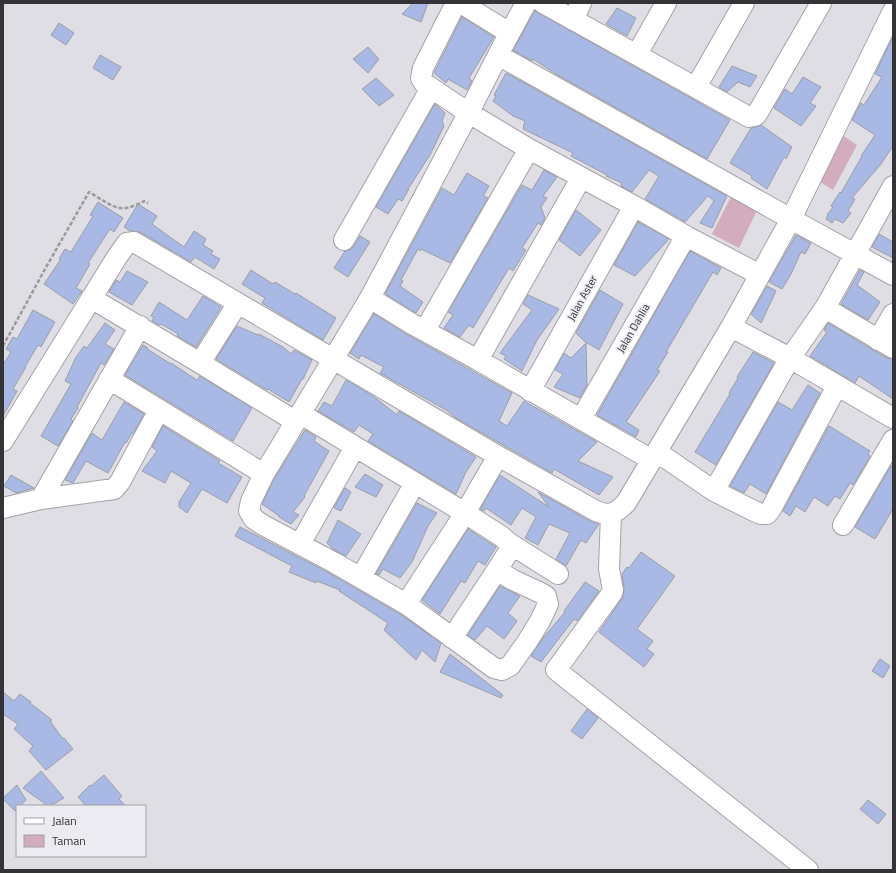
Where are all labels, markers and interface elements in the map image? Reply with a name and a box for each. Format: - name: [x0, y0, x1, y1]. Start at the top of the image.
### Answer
- street label: Jalan Aster: [563, 272, 601, 324]
- street label: Jalan Dahlia: [613, 300, 654, 355]
- legend: [16, 805, 146, 857]
- text: Jalan: [52, 811, 77, 830]
- text: Taman: [52, 831, 86, 850]

